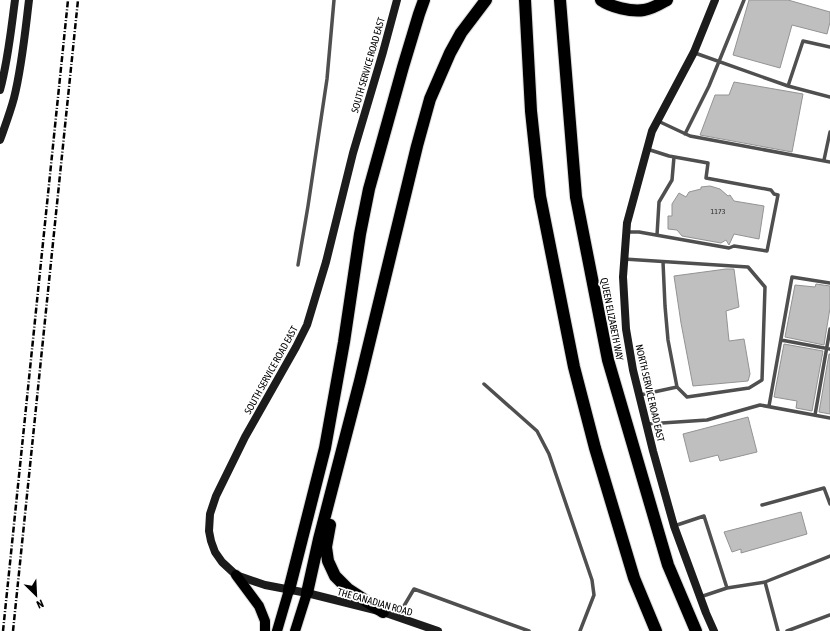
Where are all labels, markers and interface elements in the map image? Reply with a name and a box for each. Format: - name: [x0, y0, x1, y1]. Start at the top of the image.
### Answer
- street label: SOUTH SERVICE ROAD EAST: [349, 15, 387, 114]
- house number: 1173: [710, 207, 726, 216]
- street label: QUEEN ELIZABETH WAY: [599, 277, 626, 362]
- street label: SOUTH SERVICE ROAD EAST: [242, 324, 300, 416]
- street label: NORTH SERVICE ROAD EAST: [633, 343, 667, 443]
- north arrow: [16, 575, 56, 615]
- street label: THE CANADIAN ROAD: [336, 586, 414, 618]
- text: N: [35, 597, 45, 611]

